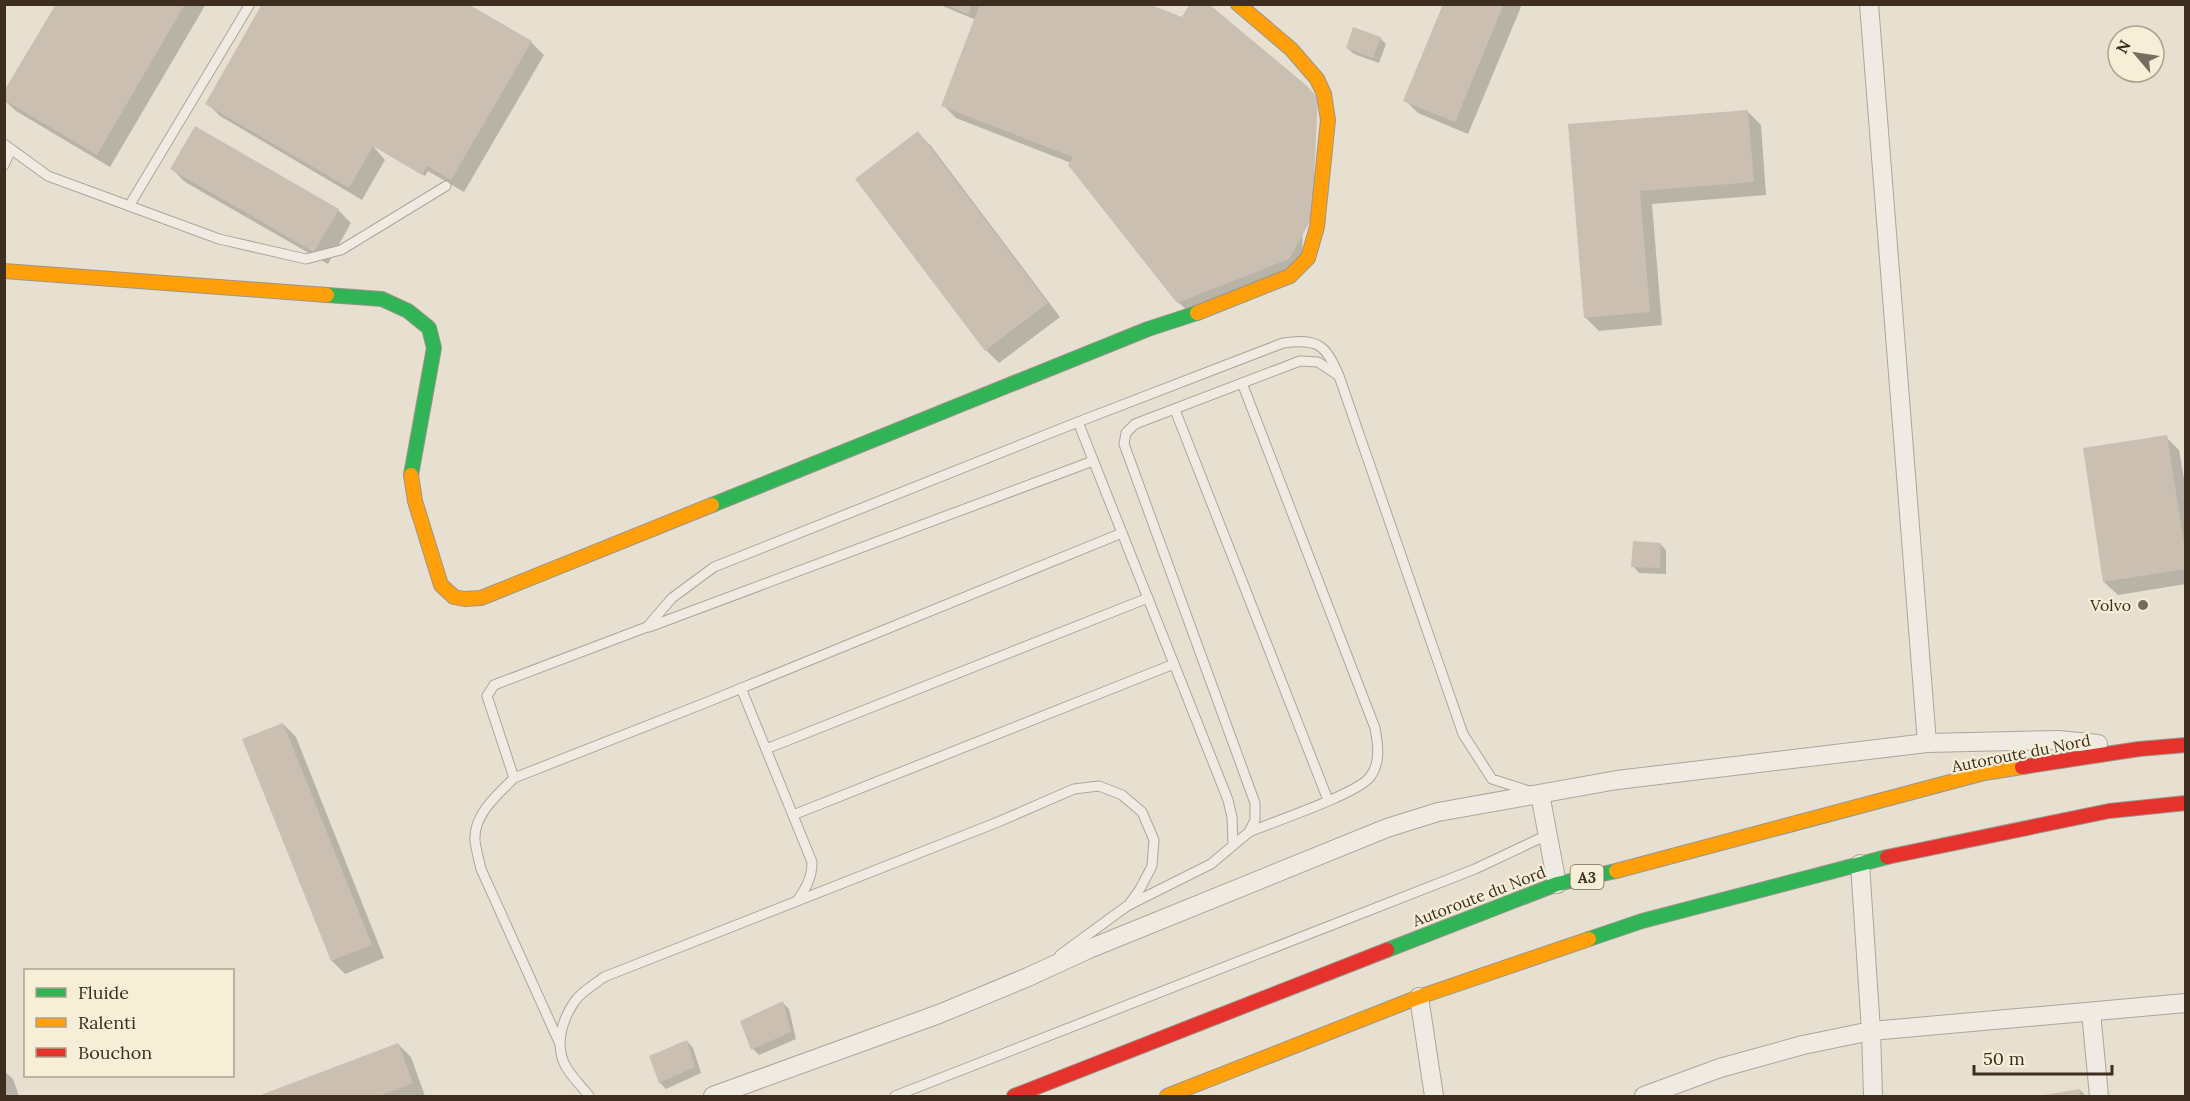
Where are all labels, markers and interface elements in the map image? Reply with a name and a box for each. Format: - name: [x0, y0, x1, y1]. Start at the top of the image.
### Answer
- north arrow: [2106, 24, 2166, 84]
- text: N: [2111, 36, 2135, 57]
- place label: Volvo: [2089, 595, 2131, 615]
- marker: Volvo: [2136, 598, 2150, 612]
- street label: Autoroute du Nord: [1949, 730, 2093, 776]
- street label: Autoroute du Nord: [1409, 861, 1549, 931]
- road number: A3: [1570, 865, 1604, 889]
- legend: [24, 969, 234, 1077]
- text: Fluide: [78, 981, 129, 1004]
- text: Ralenti: [78, 1011, 136, 1034]
- scale bar: [1974, 1038, 2112, 1076]
- text: Bouchon: [78, 1041, 152, 1064]
- text: 50 m: [1983, 1047, 2025, 1070]

